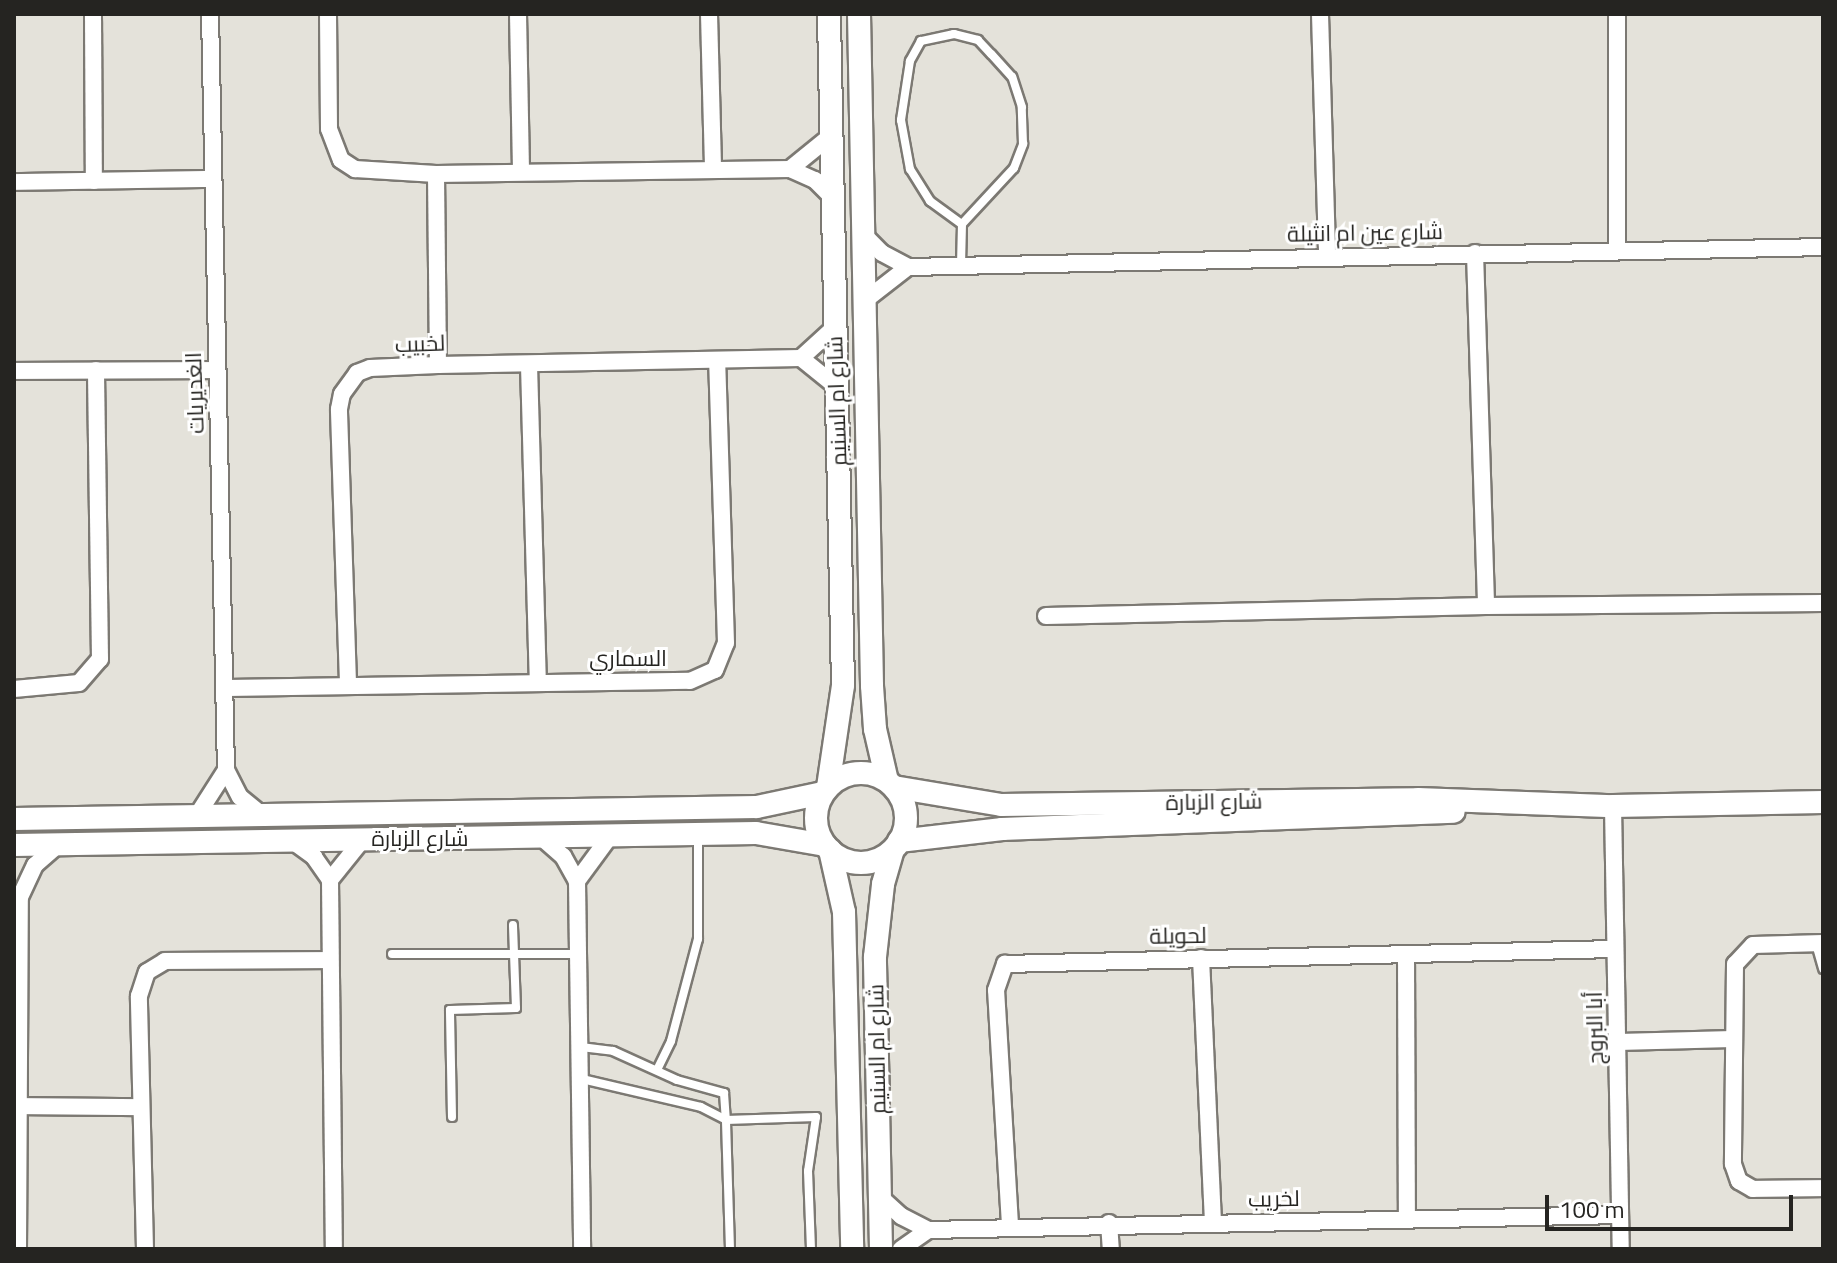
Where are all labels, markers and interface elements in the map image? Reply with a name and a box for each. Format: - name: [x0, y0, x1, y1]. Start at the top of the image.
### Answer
- street label: شارع عين ام انثيلة: [1287, 218, 1443, 248]
- street label: لخبيب: [394, 330, 446, 358]
- street label: شارع ام السنيم: [822, 335, 852, 467]
- street label: الغديريات: [180, 352, 210, 434]
- street label: السماري: [589, 646, 667, 672]
- street label: شارع الزبارة: [1165, 788, 1263, 816]
- street label: شارع الزبارة: [371, 826, 469, 852]
- street label: لحويلة: [1149, 922, 1207, 950]
- street label: شارع ام السنيم: [863, 984, 891, 1114]
- street label: أبا البروج: [1581, 991, 1609, 1065]
- scale bar: [1549, 1179, 1797, 1229]
- street label: لخريب: [1248, 1185, 1300, 1213]
- text: 100 m: [1559, 1191, 1625, 1227]

